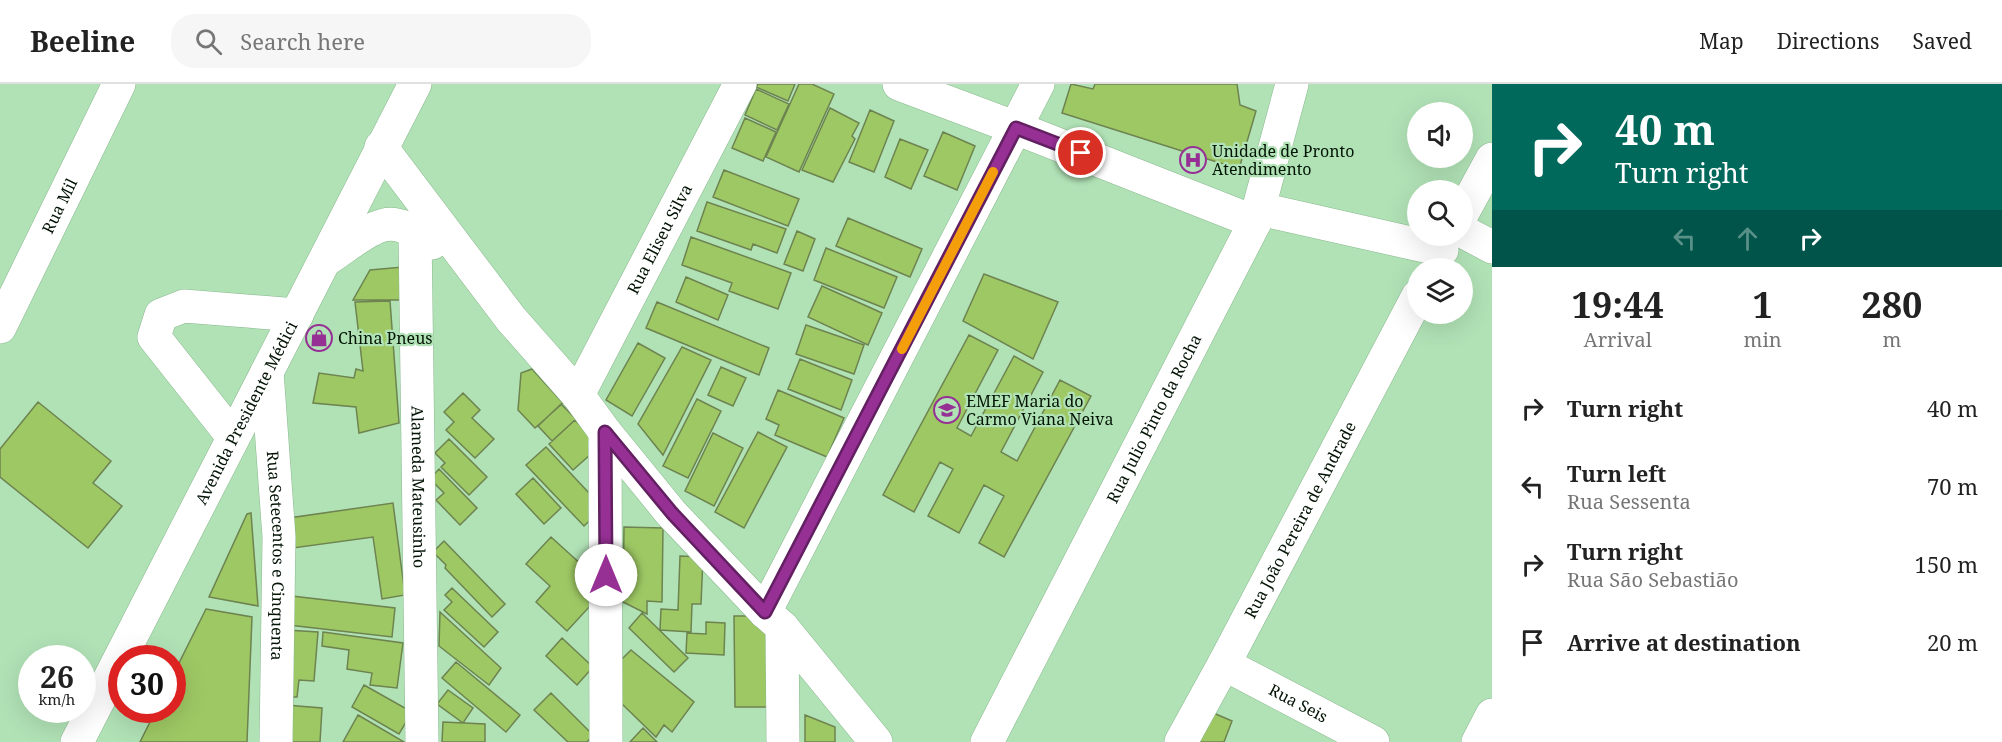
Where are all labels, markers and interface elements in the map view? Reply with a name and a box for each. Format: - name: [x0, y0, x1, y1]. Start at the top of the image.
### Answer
- search box: [171, 14, 591, 68]
- text: Beeline: [30, 22, 135, 60]
- icon: search: [192, 25, 225, 58]
- text: Search here: [240, 26, 365, 56]
- text: Map: [1699, 27, 1744, 55]
- text: Directions: [1777, 27, 1879, 55]
- text: Saved: [1912, 27, 1972, 55]
- text: 40 m: [1615, 100, 1715, 157]
- map controls: [1407, 102, 1473, 324]
- button: sound: [1407, 102, 1473, 168]
- icon: right: [1516, 108, 1594, 186]
- pin: [1055, 127, 1106, 178]
- icon: arrive: [1064, 136, 1097, 169]
- place label: Unidade de Pronto Atendimento: [1212, 140, 1354, 180]
- hospital icon: Unidade de Pronto Atendimento: [1178, 145, 1208, 175]
- text: Turn right: [1615, 154, 1748, 191]
- street label: Rua Mil: [37, 174, 82, 237]
- street label: Rua Eliseu Silva: [622, 180, 697, 298]
- button: search: [1407, 180, 1473, 246]
- icon: left: [1668, 222, 1701, 255]
- icon: ahead: [1731, 222, 1764, 255]
- icon: right: [1794, 222, 1827, 255]
- button: layers: [1407, 258, 1473, 324]
- text: 19:44: [1572, 280, 1664, 329]
- text: 1: [1752, 280, 1773, 329]
- text: 280: [1861, 280, 1922, 329]
- street label: Avenida Presidente Médici: [190, 317, 302, 508]
- shop icon: China Pneus: [304, 323, 334, 353]
- text: Arrival: [1584, 326, 1652, 353]
- text: min: [1744, 326, 1782, 353]
- text: m: [1882, 326, 1901, 353]
- place label: China Pneus: [338, 327, 433, 349]
- street label: Rua Julio Pinto da Rocha: [1101, 330, 1206, 507]
- place label: EMEF Maria do Carmo Viana Neiva: [966, 390, 1113, 430]
- icon: right: [1516, 392, 1549, 425]
- text: Turn right: [1567, 393, 1683, 423]
- text: 40 m: [1927, 393, 1978, 423]
- school or university icon: EMEF Maria do Carmo Viana Neiva: [932, 395, 962, 425]
- street label: Alameda Mateusinho: [406, 406, 431, 568]
- street label: Rua João Pereira de Andrade: [1239, 418, 1361, 622]
- street label: Rua Setecentos e Cinquenta: [262, 450, 290, 661]
- text: Turn left: [1567, 458, 1666, 488]
- icon: left: [1516, 470, 1549, 503]
- text: 70 m: [1927, 471, 1978, 501]
- text: Rua Sessenta: [1567, 488, 1691, 515]
- text: Turn right: [1567, 536, 1683, 566]
- position arrow: [574, 543, 638, 607]
- icon: right: [1516, 548, 1549, 581]
- text: 150 m: [1915, 549, 1978, 579]
- text: Rua São Sebastião: [1567, 566, 1739, 593]
- icon: arrive: [1516, 626, 1549, 659]
- text: Arrive at destination: [1567, 627, 1801, 657]
- text: 20 m: [1927, 627, 1978, 657]
- speed limit sign: 30: [108, 645, 186, 723]
- text: 26: [40, 656, 74, 697]
- street label: Rua Seis: [1265, 678, 1332, 727]
- text: km/h: [39, 689, 75, 709]

